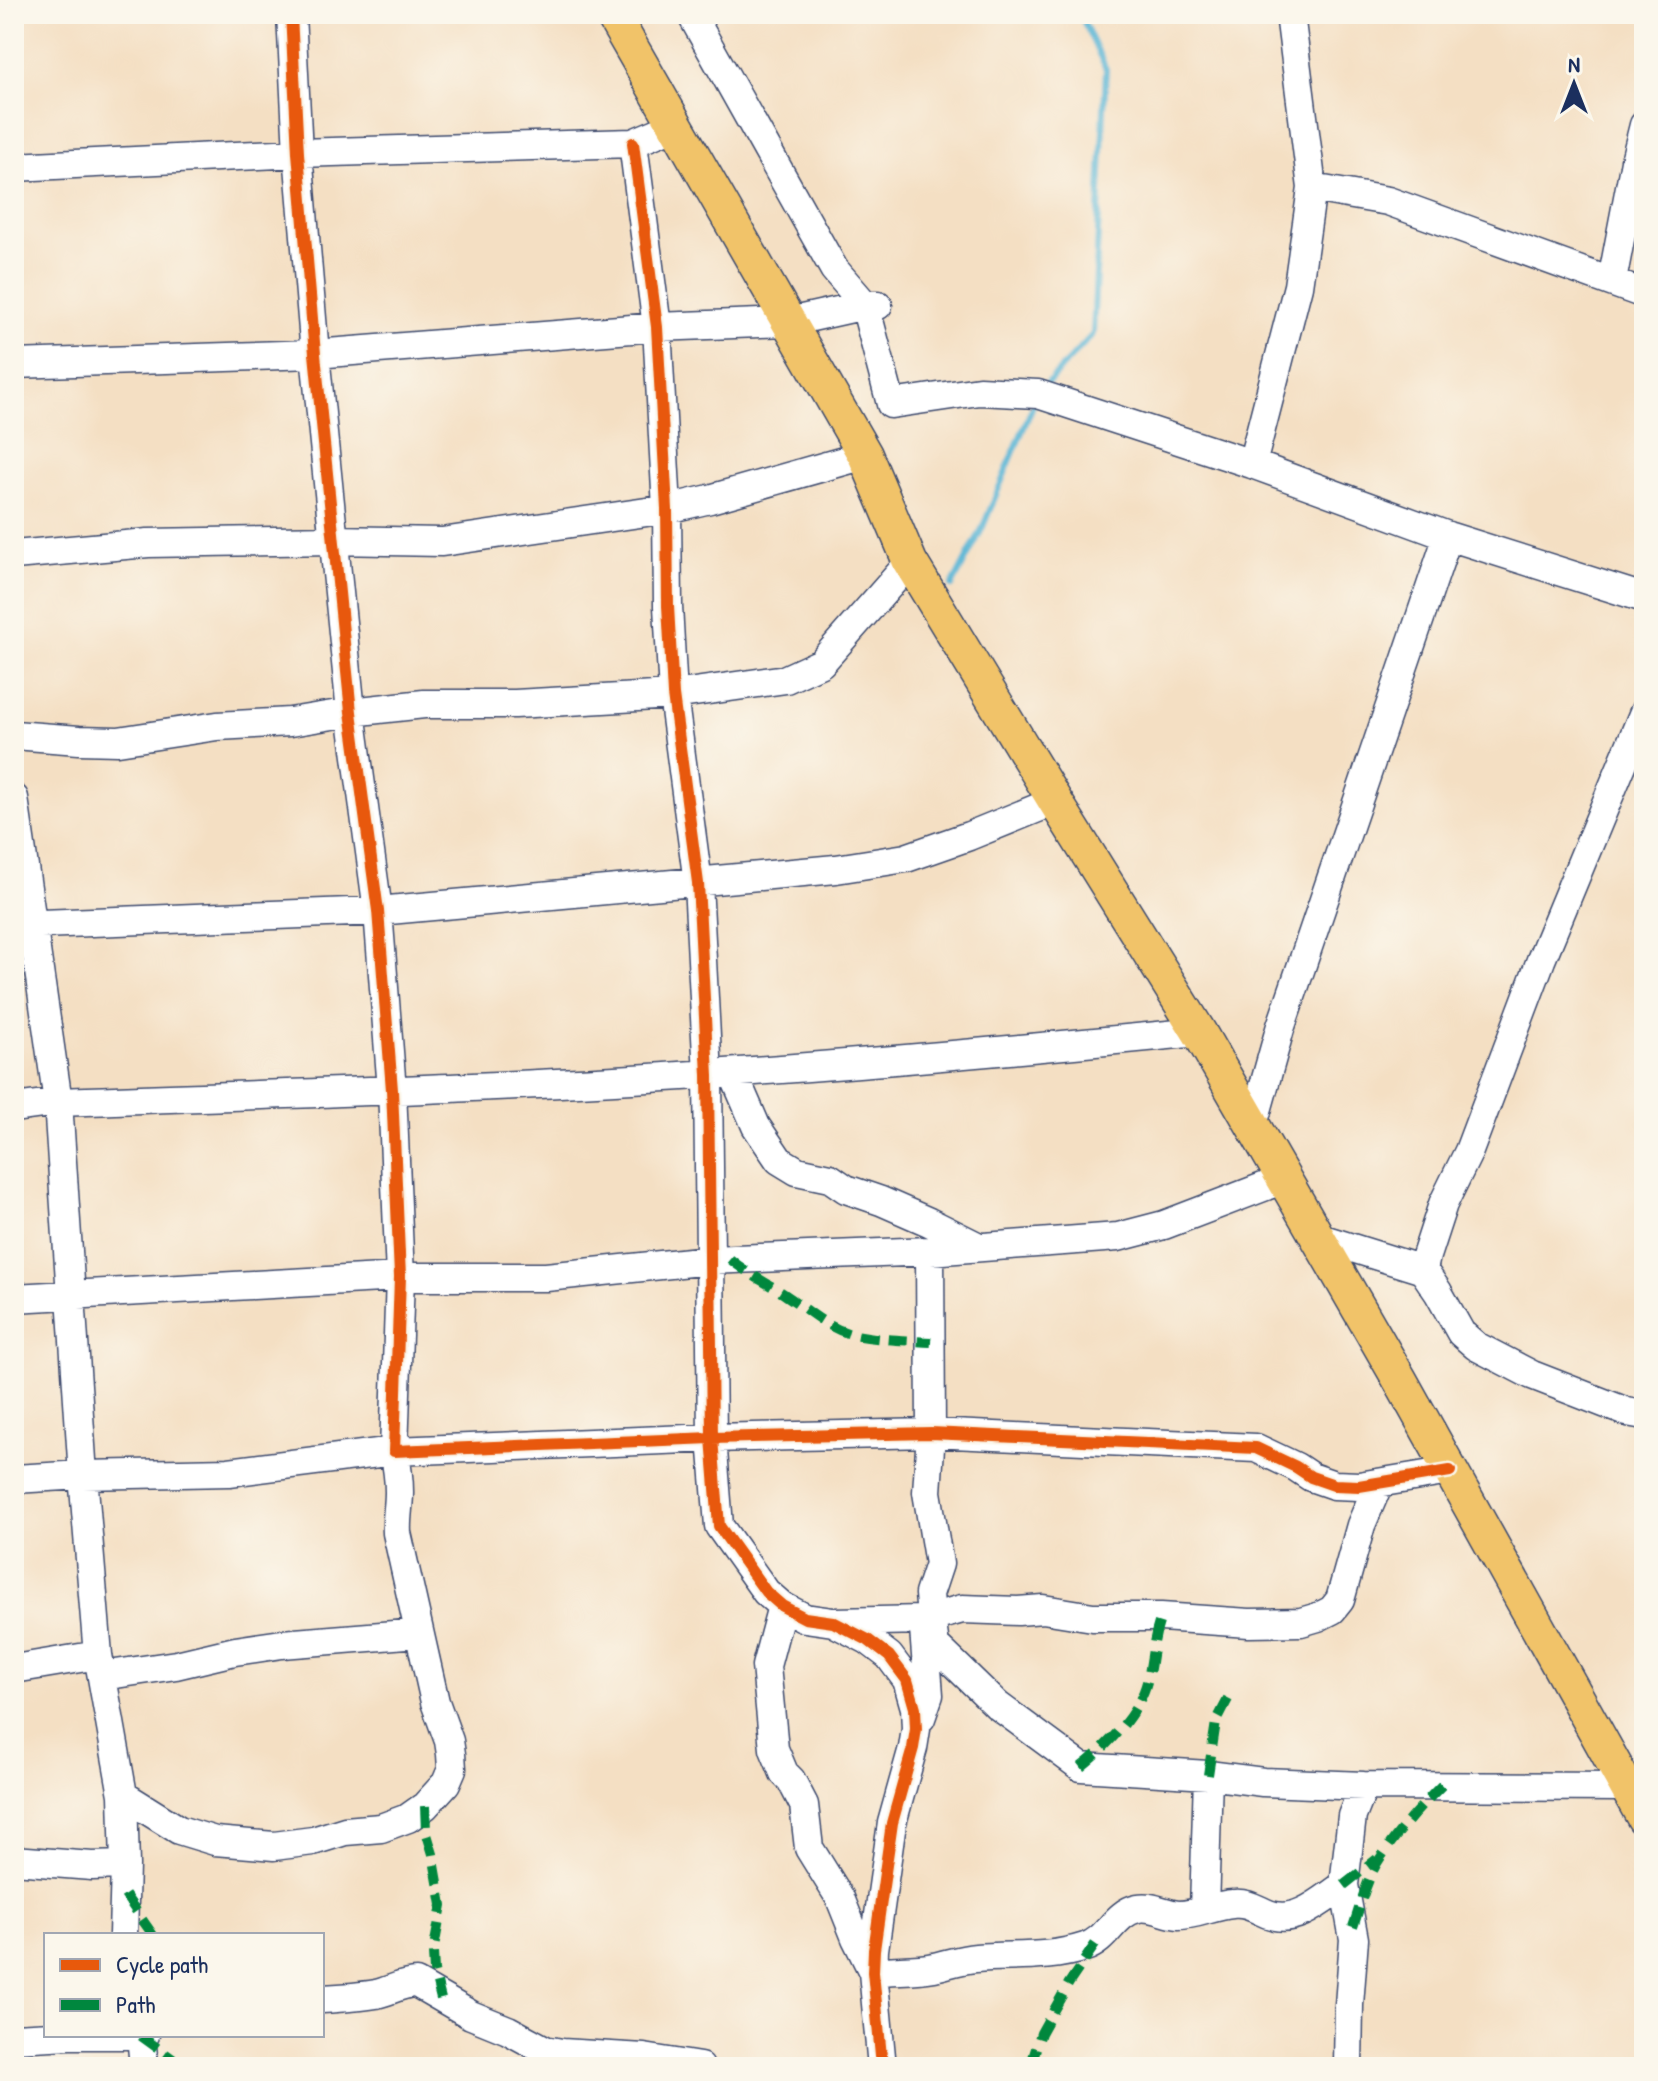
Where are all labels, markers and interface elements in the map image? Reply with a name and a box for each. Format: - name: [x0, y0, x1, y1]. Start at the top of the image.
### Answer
- north arrow: [1534, 44, 1614, 124]
- text: N: [1568, 49, 1580, 79]
- legend: [44, 1933, 324, 2037]
- text: Cycle path: [116, 1948, 208, 1980]
- text: Path: [116, 1988, 155, 2020]

